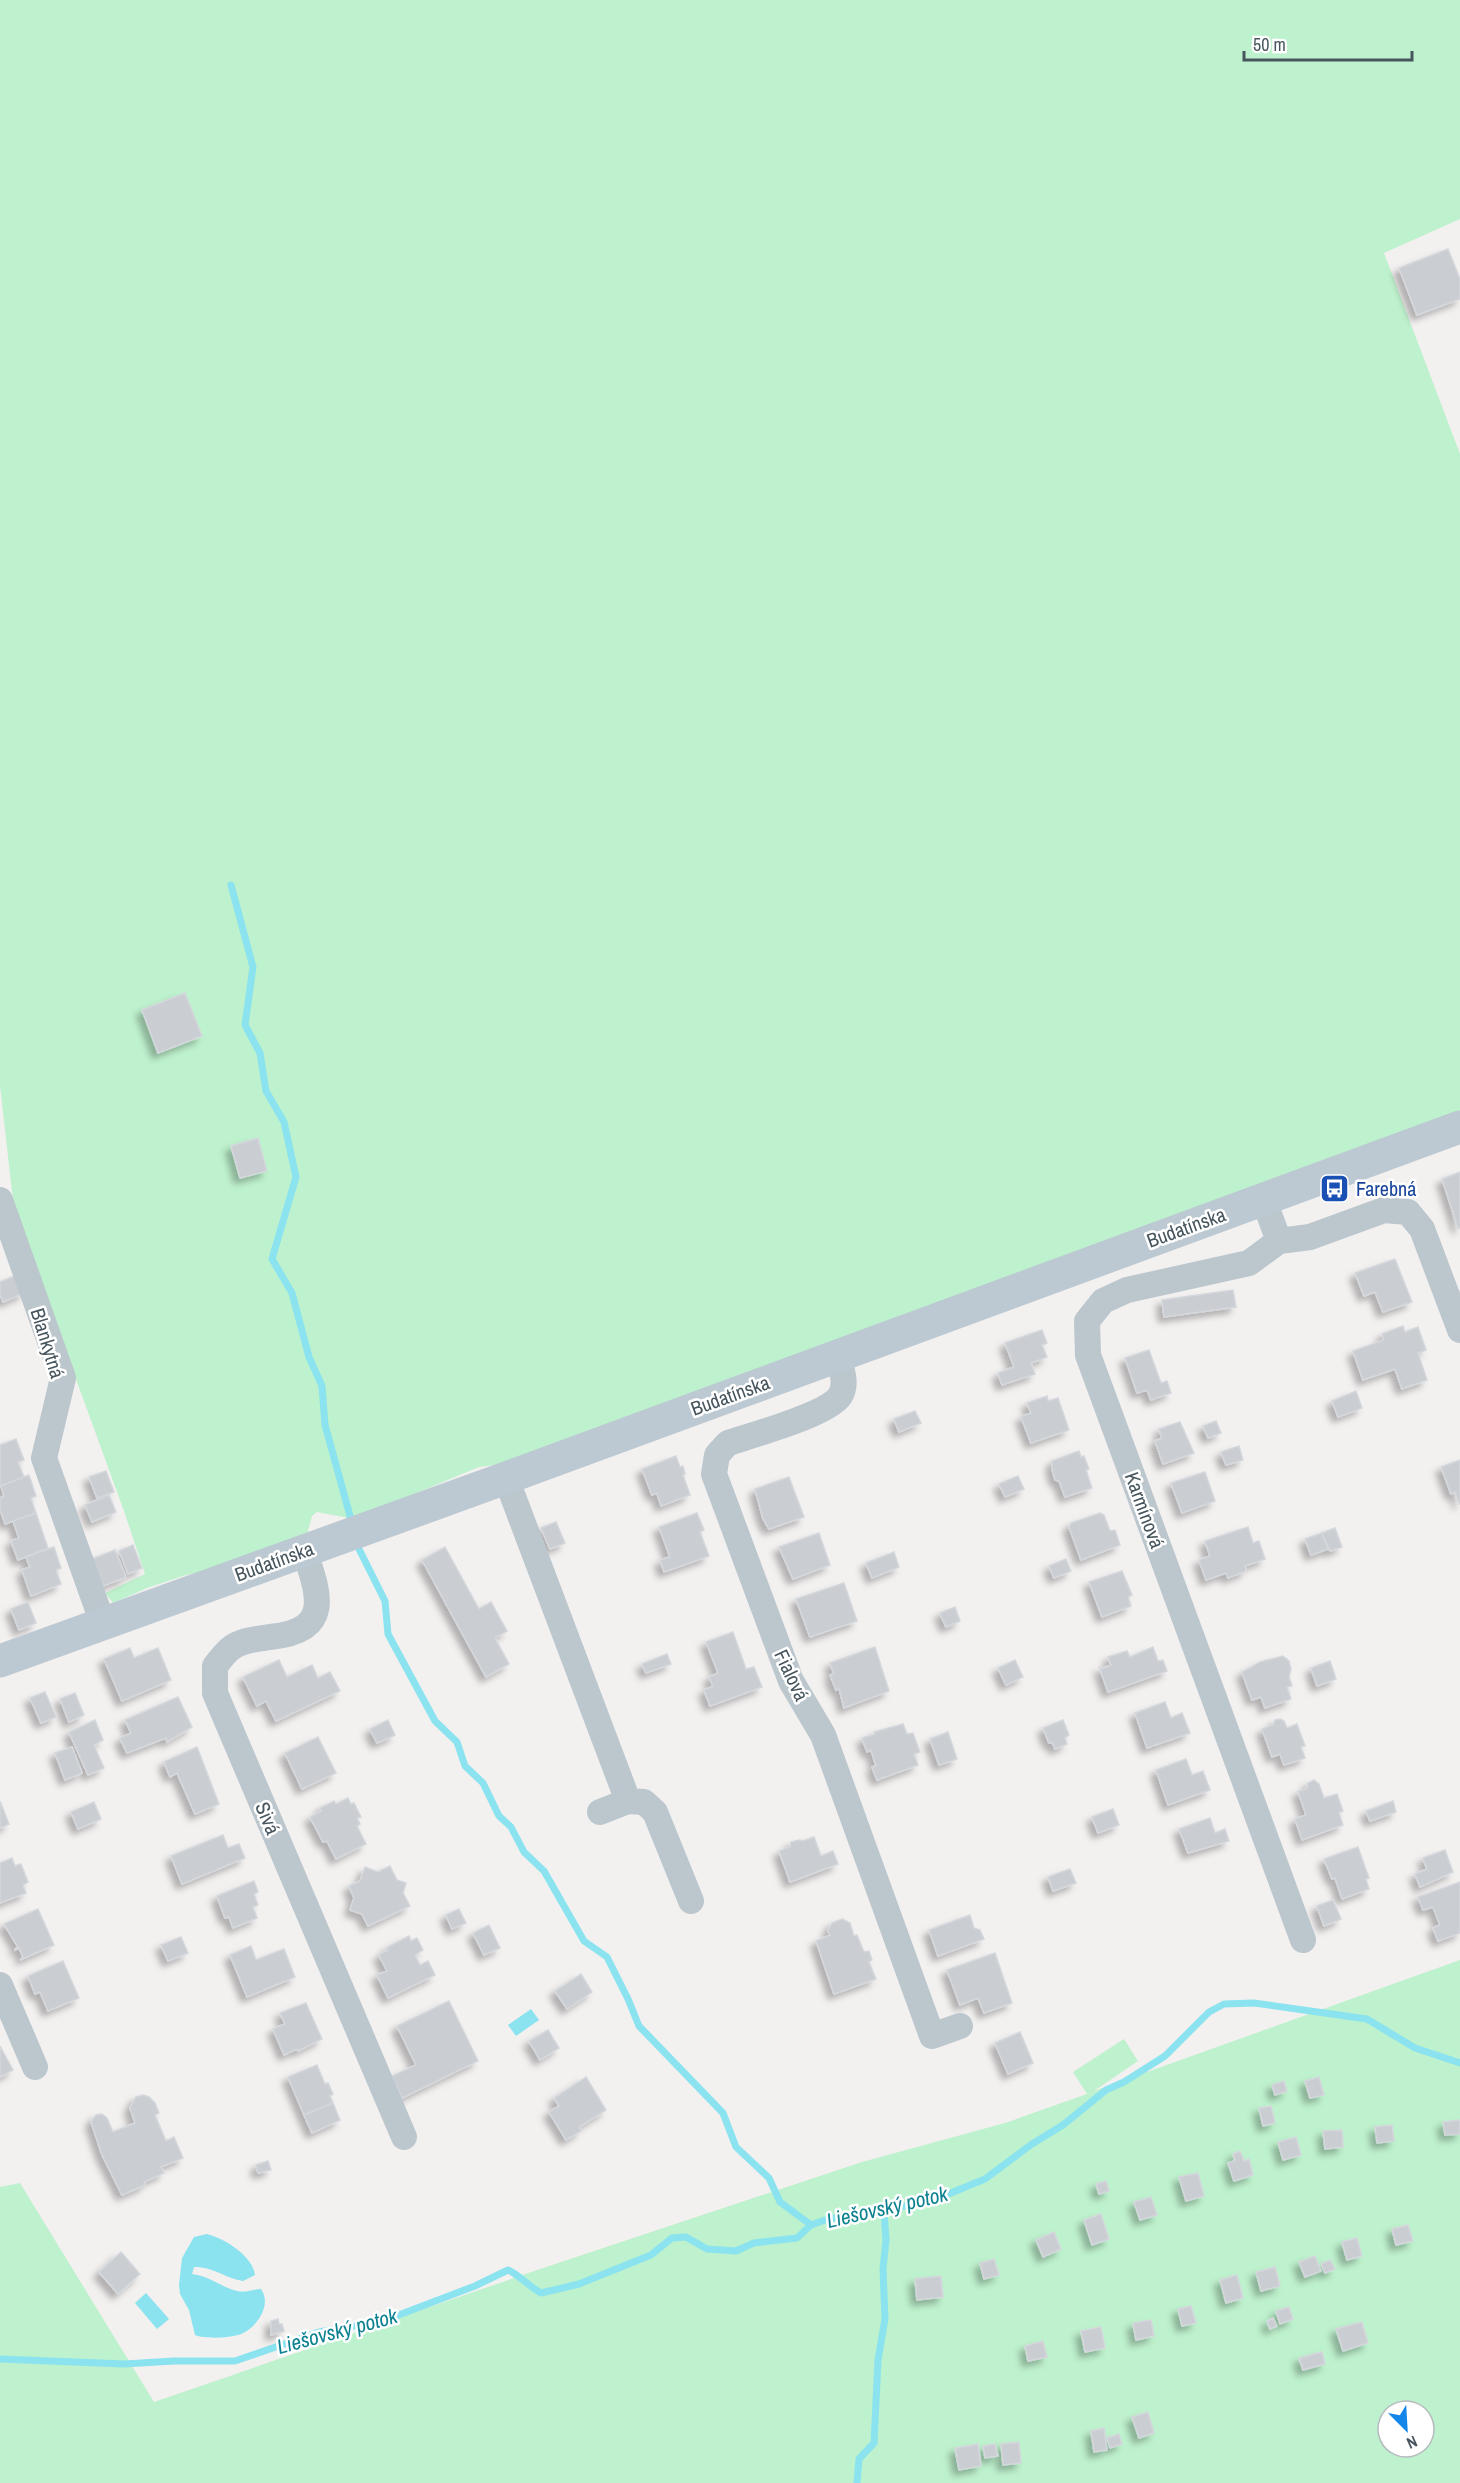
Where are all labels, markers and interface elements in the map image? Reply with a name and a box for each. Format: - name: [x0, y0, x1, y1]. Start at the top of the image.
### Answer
- scale bar: [1244, 24, 1412, 62]
- text: 50 m: [1253, 32, 1286, 57]
- bus stop icon: Farebná: [1319, 1172, 1351, 1204]
- place label: Farebná: [1356, 1175, 1416, 1202]
- street label: Budatínska: [1143, 1200, 1229, 1254]
- street label: Blankytná: [25, 1305, 71, 1381]
- street label: Budatínska: [687, 1368, 773, 1422]
- street label: Karmínová: [1119, 1468, 1171, 1552]
- street label: Budatínska: [231, 1534, 317, 1588]
- street label: Fialová: [768, 1645, 816, 1705]
- street label: Sivá: [249, 1798, 287, 1838]
- water label: Liešovský potok: [824, 2179, 952, 2235]
- water label: Liešovský potok: [274, 2301, 402, 2361]
- north arrow: [1376, 2399, 1436, 2459]
- text: N: [1403, 2431, 1421, 2455]

